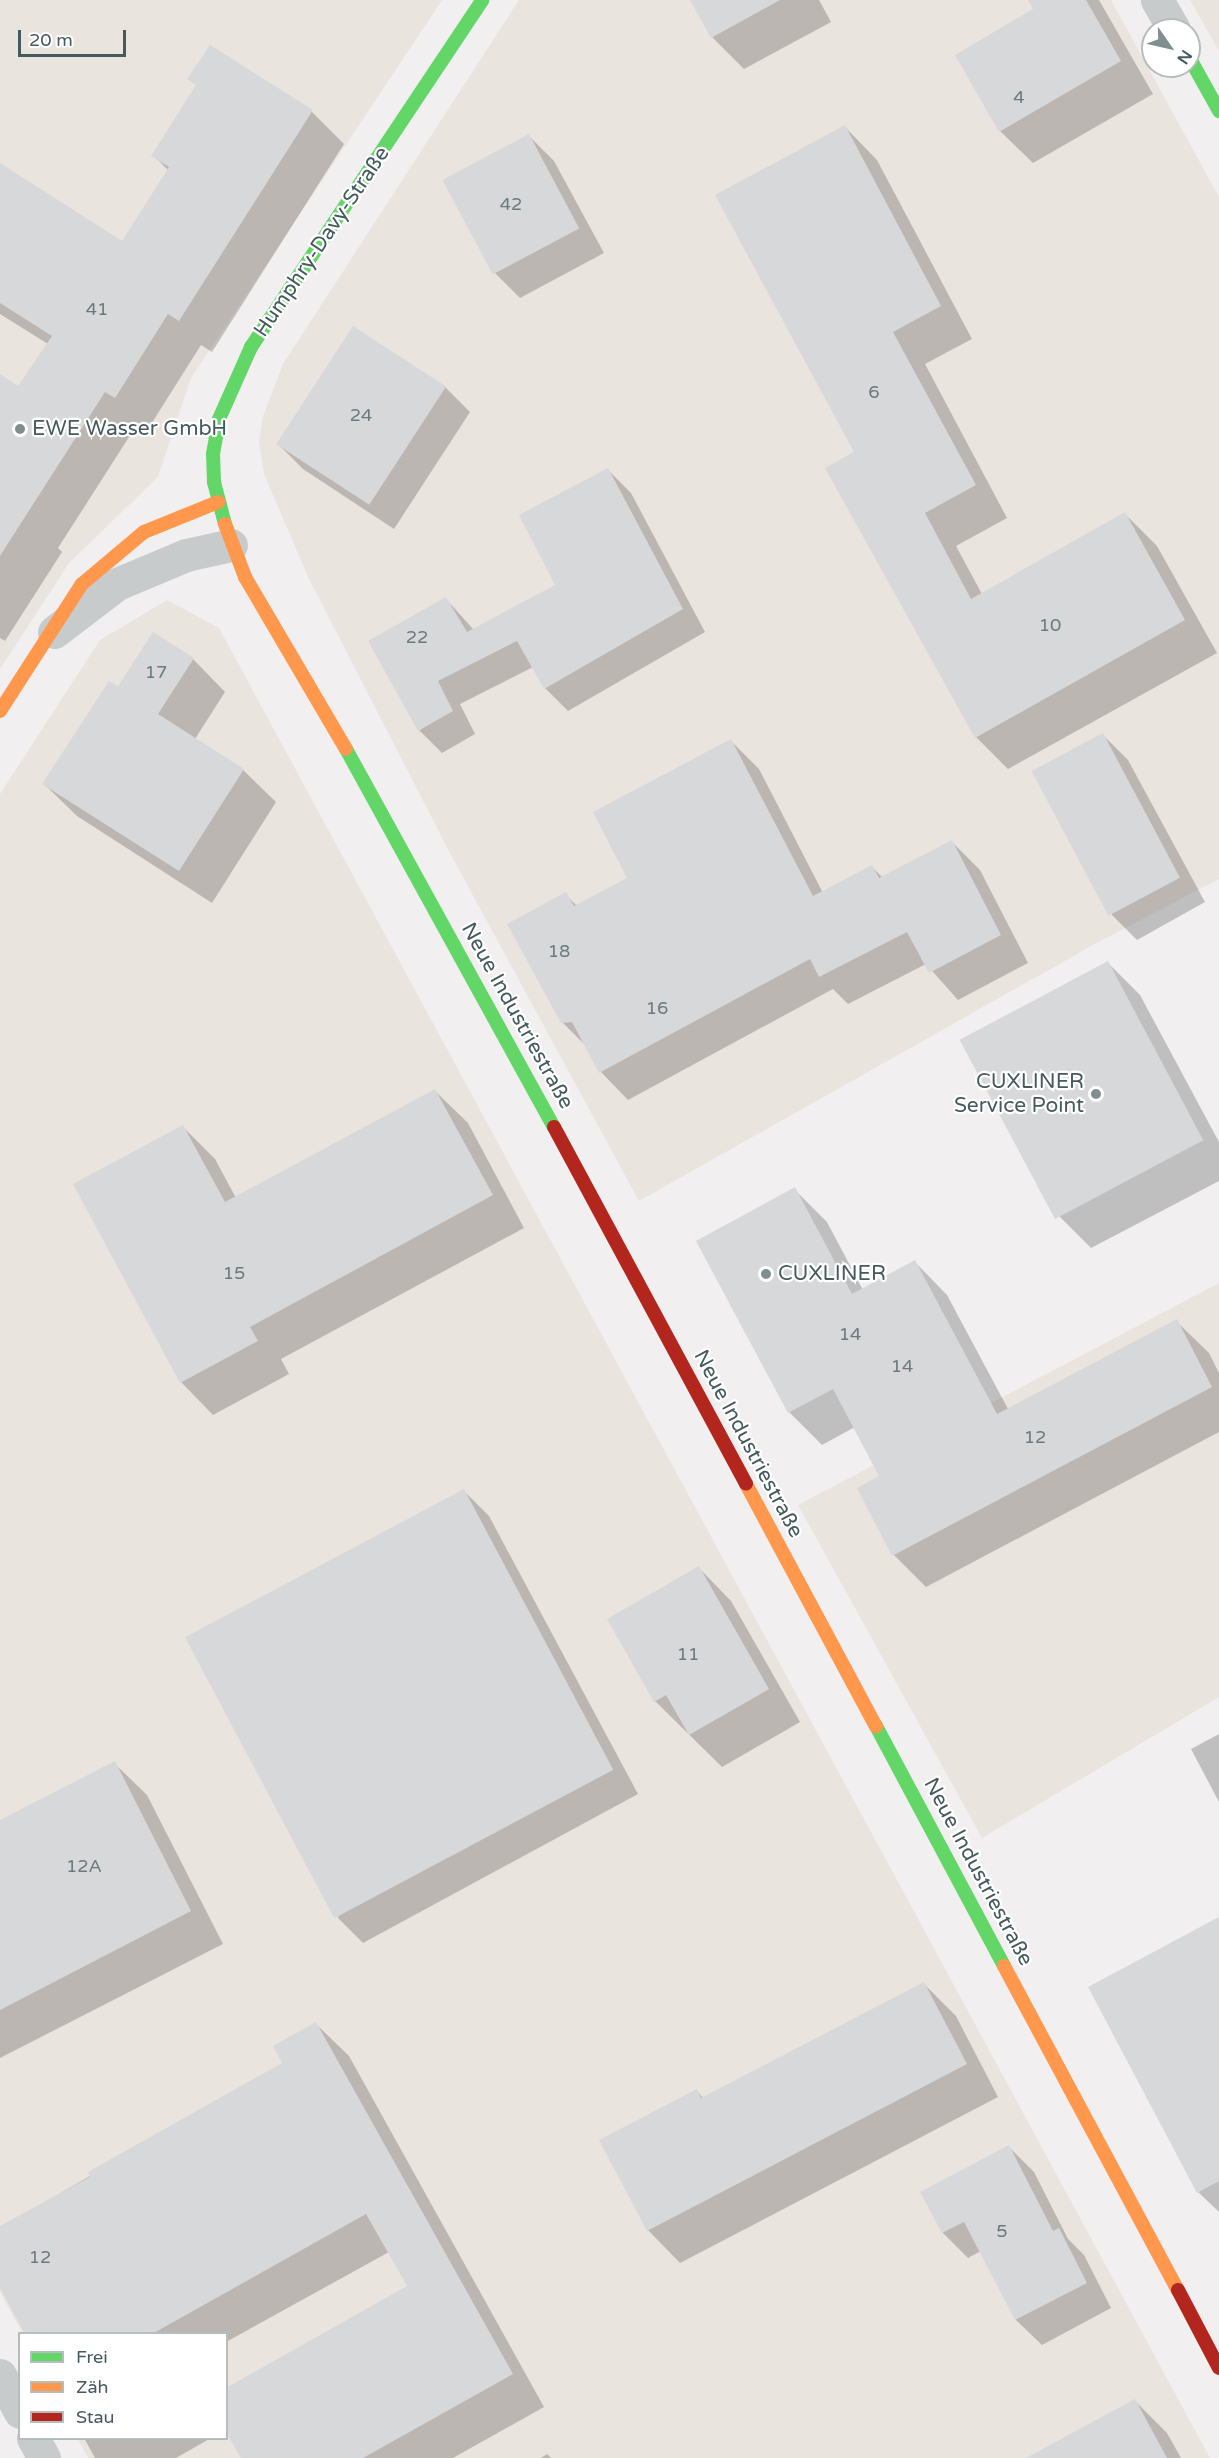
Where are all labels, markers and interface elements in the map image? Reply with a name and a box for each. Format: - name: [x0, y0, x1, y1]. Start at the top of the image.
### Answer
- scale bar: [21, 18, 129, 56]
- north arrow: [1141, 18, 1201, 78]
- text: 20 m: [29, 29, 73, 51]
- text: N: [1172, 46, 1196, 68]
- house number: 4: [1013, 86, 1025, 108]
- street label: Humphry-Davy-Straße: [249, 142, 395, 342]
- house number: 42: [500, 193, 522, 215]
- house number: 41: [86, 298, 108, 320]
- house number: 6: [868, 381, 880, 403]
- house number: 24: [350, 404, 372, 426]
- place label: EWE Wasser GmbH: [32, 416, 227, 442]
- marker: EWE Wasser GmbH: [13, 422, 27, 436]
- house number: 10: [1039, 614, 1061, 636]
- house number: 22: [406, 626, 428, 648]
- house number: 17: [145, 661, 167, 683]
- street label: Neue Industriestraße: [455, 919, 579, 1113]
- house number: 18: [548, 940, 570, 962]
- house number: 16: [646, 997, 668, 1019]
- place label: CUXLINER Service Point: [954, 1069, 1084, 1119]
- marker: CUXLINER Service Point: [1089, 1087, 1103, 1101]
- place label: CUXLINER: [778, 1261, 886, 1287]
- house number: 15: [223, 1262, 245, 1284]
- marker: CUXLINER: [759, 1267, 773, 1281]
- house number: 14: [839, 1323, 861, 1345]
- street label: Neue Industriestraße: [688, 1346, 808, 1542]
- house number: 14: [891, 1355, 913, 1377]
- house number: 12: [1024, 1426, 1046, 1448]
- house number: 11: [677, 1643, 699, 1665]
- street label: Neue Industriestraße: [918, 1774, 1038, 1970]
- house number: 12A: [66, 1855, 102, 1877]
- house number: 5: [996, 2220, 1008, 2242]
- house number: 12: [29, 2246, 51, 2268]
- legend: [18, 2332, 228, 2440]
- text: Frei: [76, 2346, 108, 2368]
- text: Zäh: [76, 2376, 109, 2398]
- text: Stau: [76, 2406, 115, 2428]

